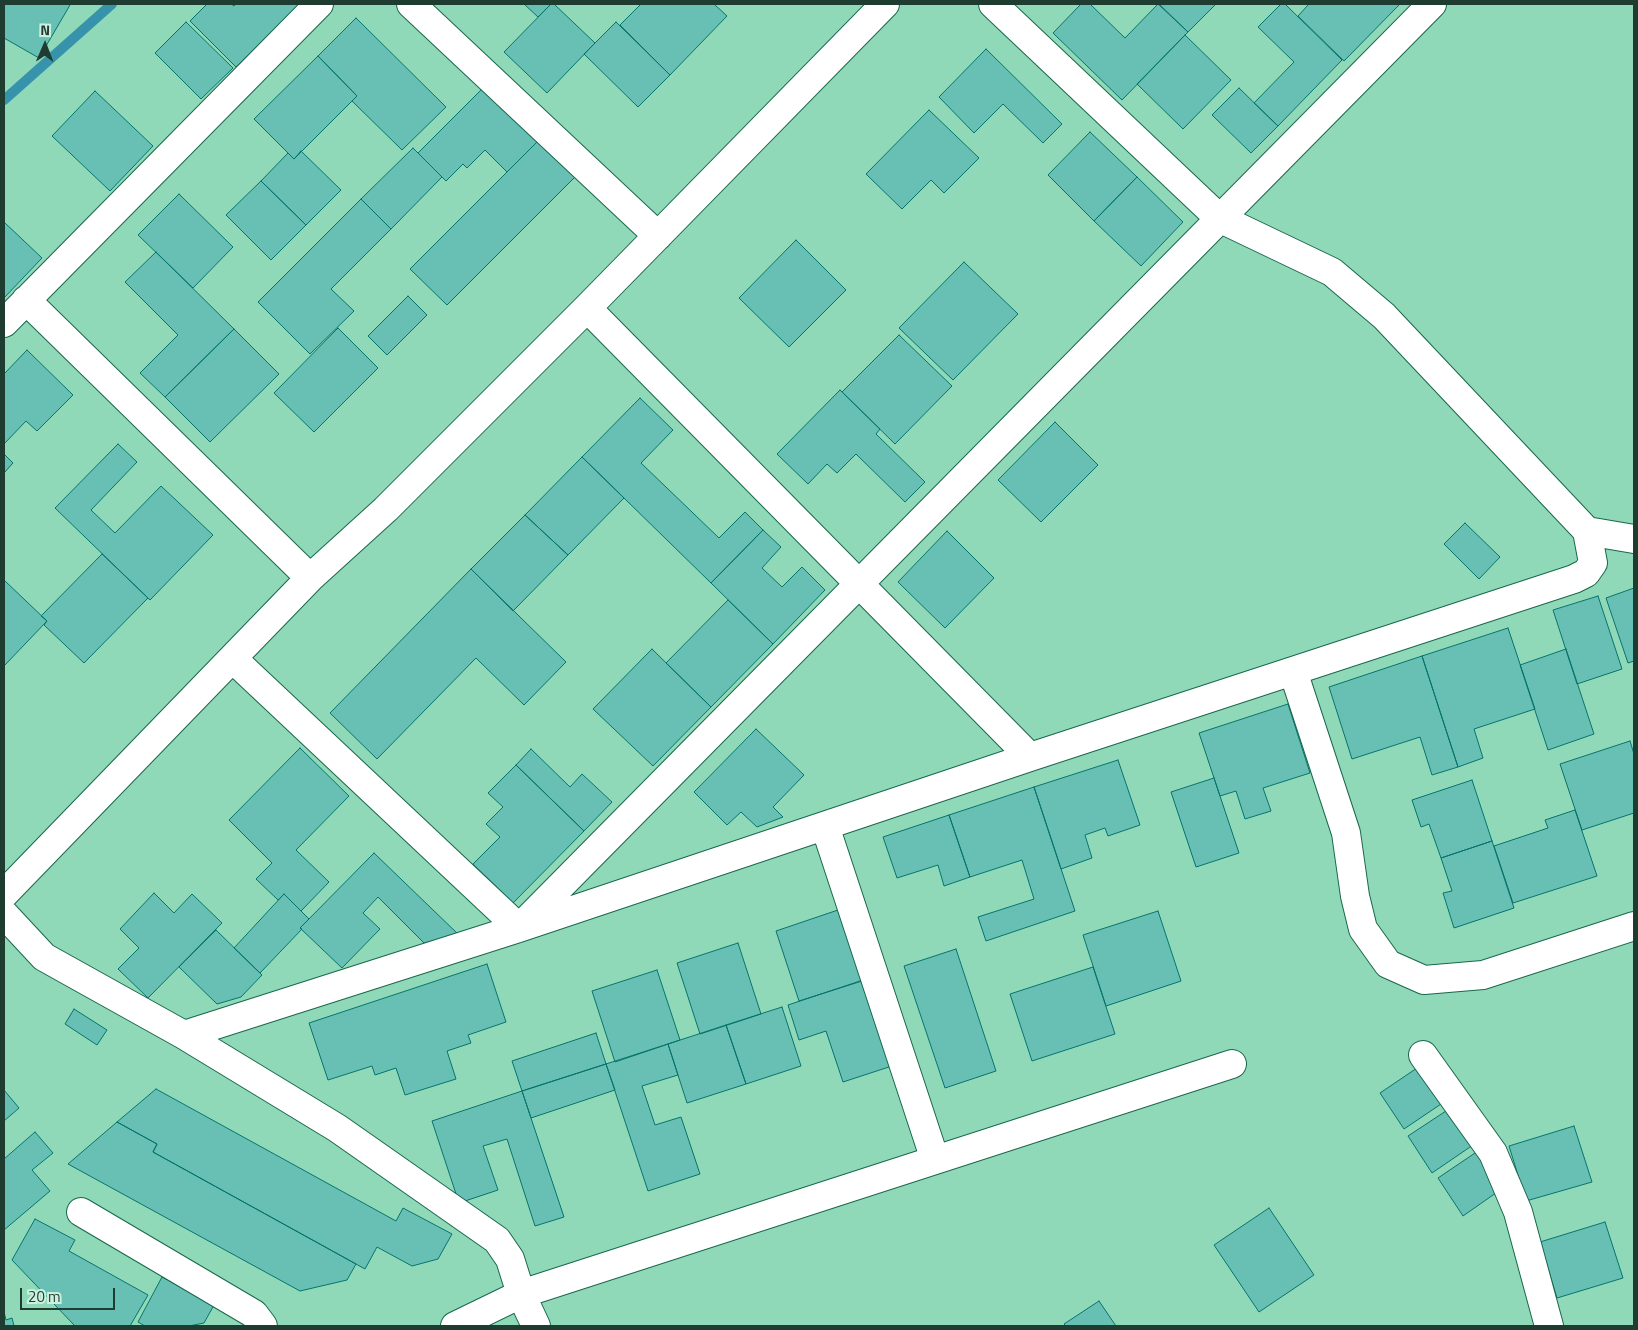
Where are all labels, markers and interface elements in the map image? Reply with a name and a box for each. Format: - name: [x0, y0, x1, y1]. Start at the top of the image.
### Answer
- text: N: [40, 19, 50, 40]
- north arrow: [20, 20, 70, 70]
- scale bar: [22, 1278, 118, 1310]
- text: 20 m: [28, 1285, 61, 1308]

